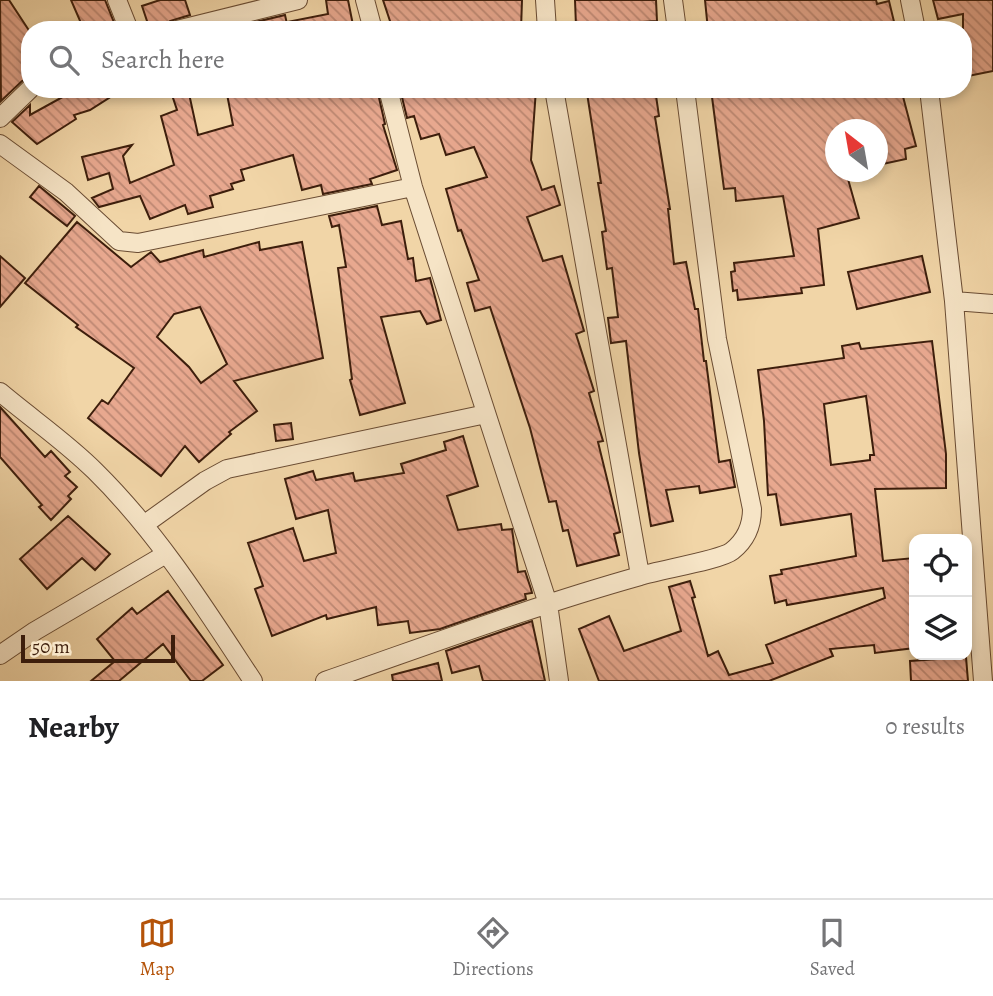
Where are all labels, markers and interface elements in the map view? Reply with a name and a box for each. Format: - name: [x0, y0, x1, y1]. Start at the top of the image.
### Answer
- search box: [21, 21, 972, 98]
- icon: search: [45, 41, 83, 79]
- text: Search here: [101, 42, 225, 77]
- north arrow: [825, 119, 888, 182]
- map controls: [909, 534, 972, 660]
- button: locate: [909, 534, 972, 597]
- button: layers: [909, 597, 972, 660]
- scale bar: [21, 632, 175, 664]
- text: 50 m: [32, 634, 70, 660]
- text: Nearby: [28, 707, 119, 747]
- text: 0 results: [885, 711, 965, 742]
- tab: Map: [138, 914, 176, 982]
- tab: Directions: [452, 914, 534, 982]
- tab: Saved: [810, 914, 855, 982]

